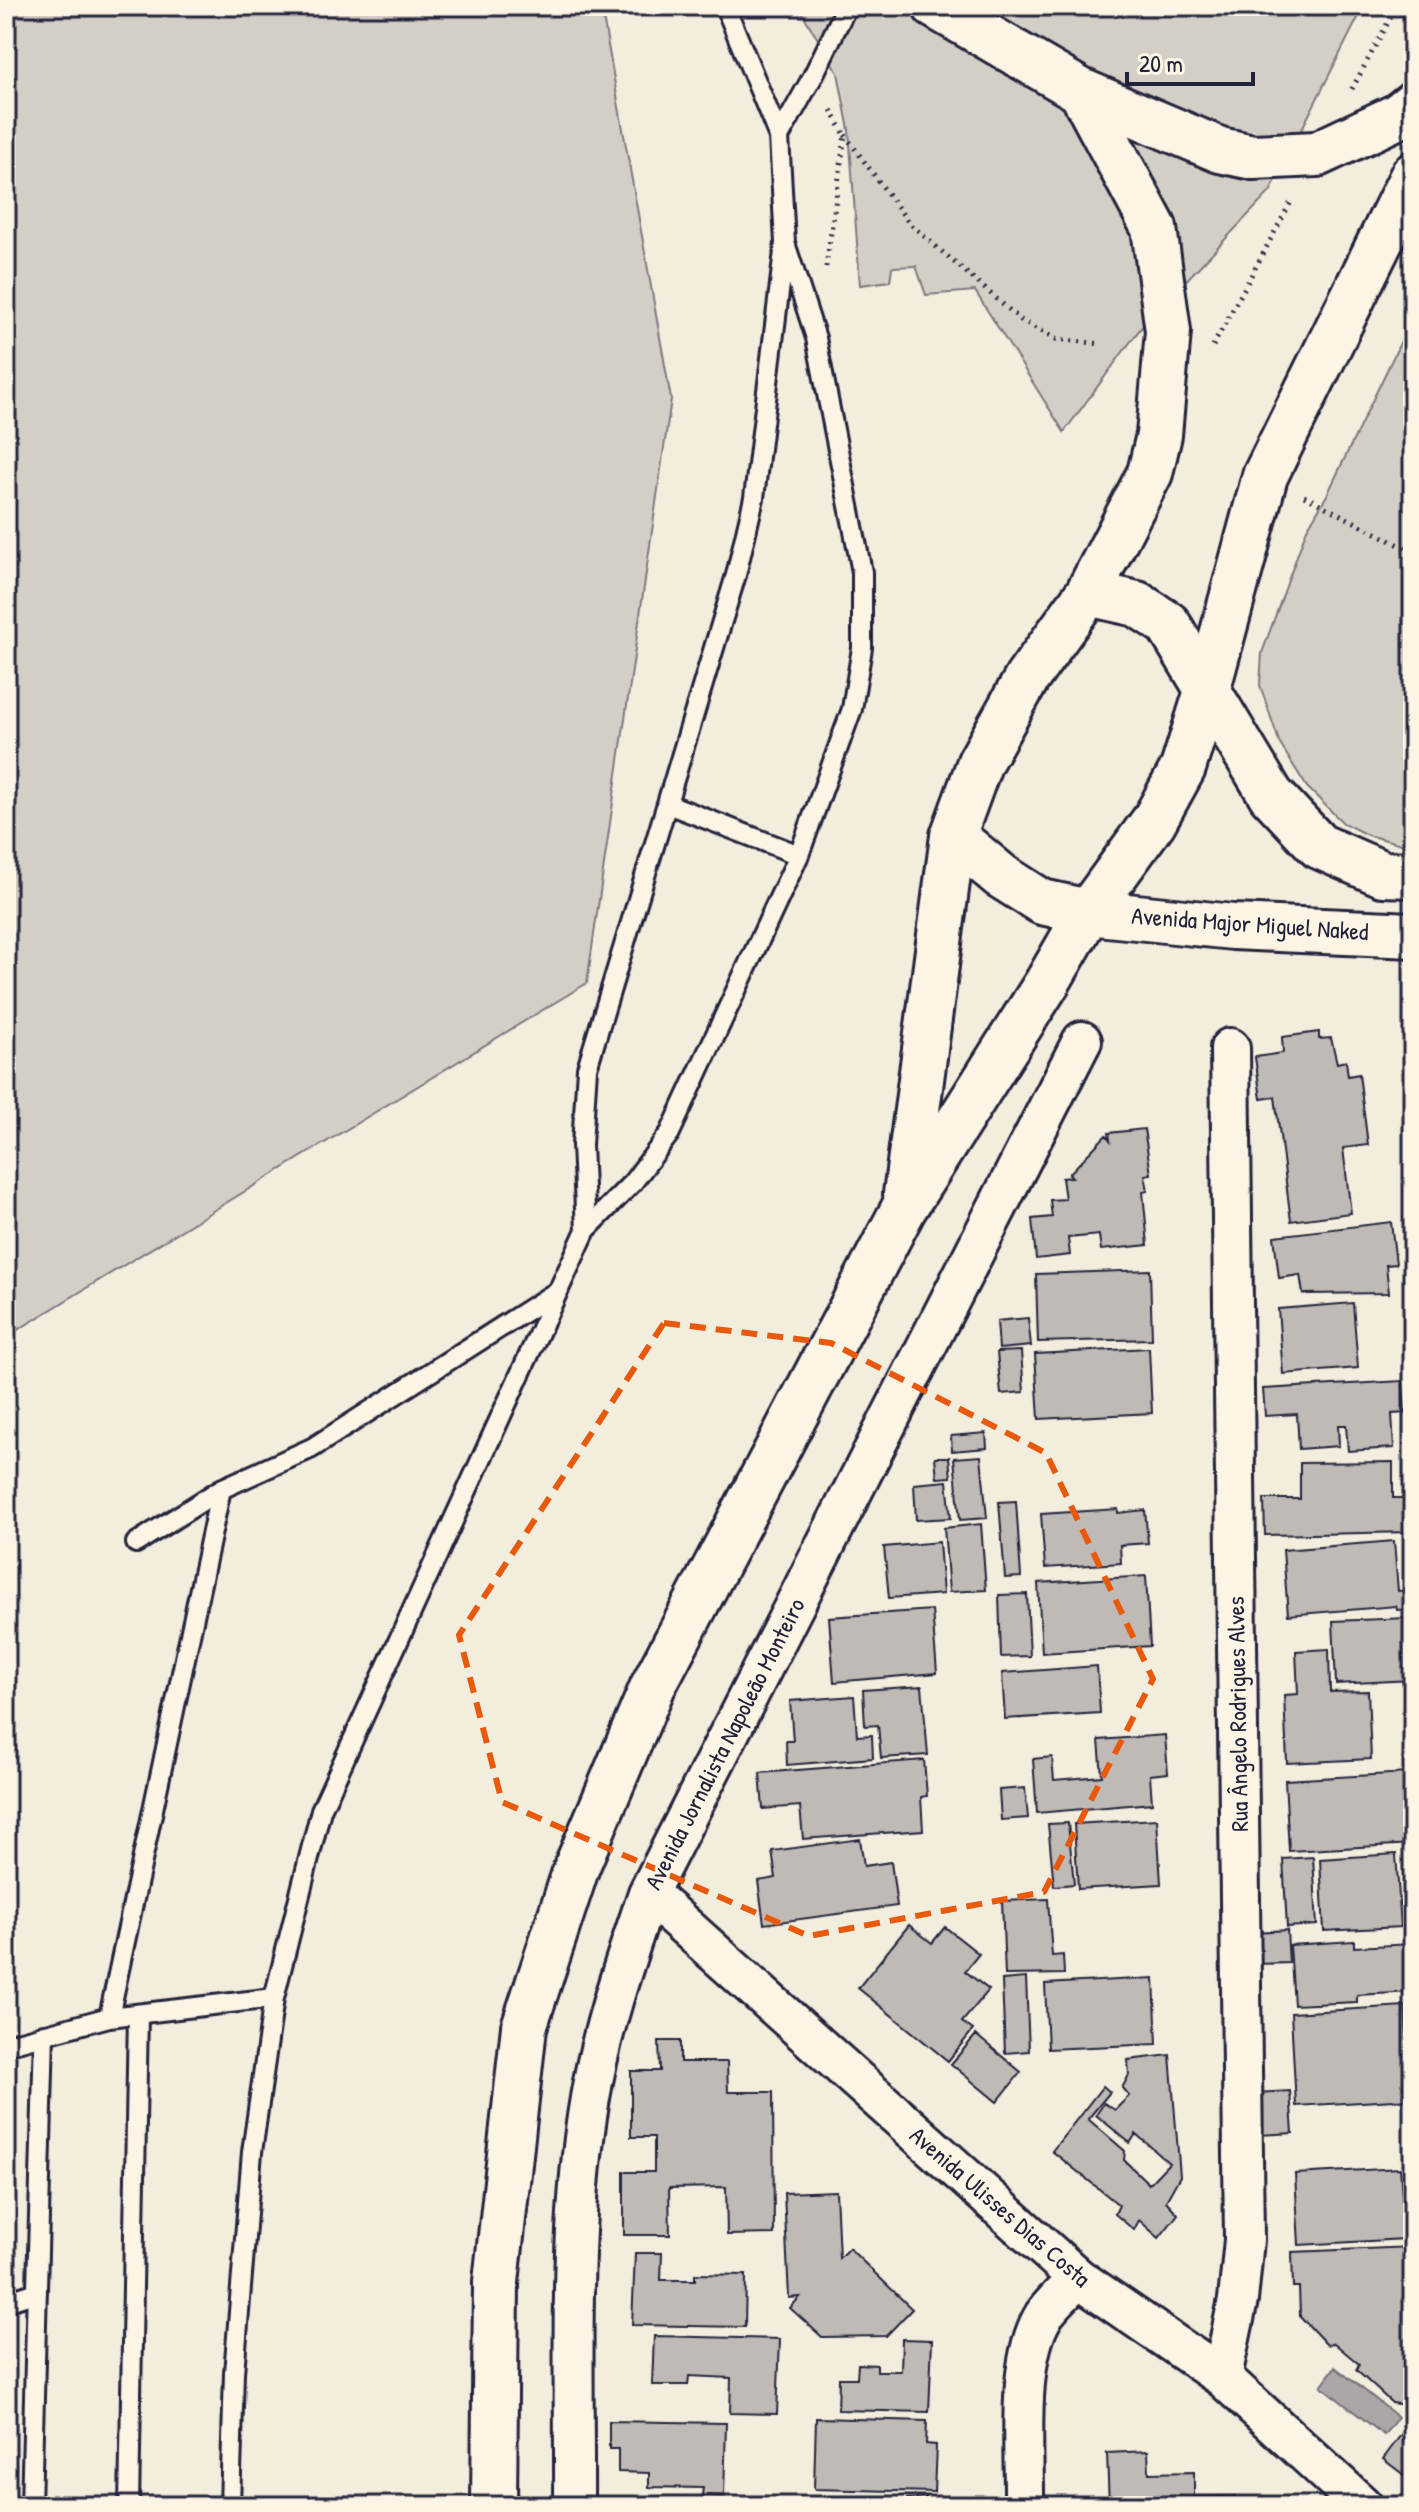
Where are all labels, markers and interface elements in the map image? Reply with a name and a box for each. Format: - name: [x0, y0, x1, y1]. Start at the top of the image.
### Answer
- scale bar: [1127, 36, 1253, 86]
- text: 20 m: [1139, 47, 1183, 79]
- street label: Avenida Major Miguel Naked: [1130, 899, 1370, 947]
- street label: Avenida Jornalista Napoleão Monteiro: [636, 1592, 812, 1895]
- street label: Rua Ângelo Rodrigues Alves: [1219, 1596, 1255, 1832]
- street label: Avenida Ulisses Dias Costa: [903, 2119, 1098, 2294]

